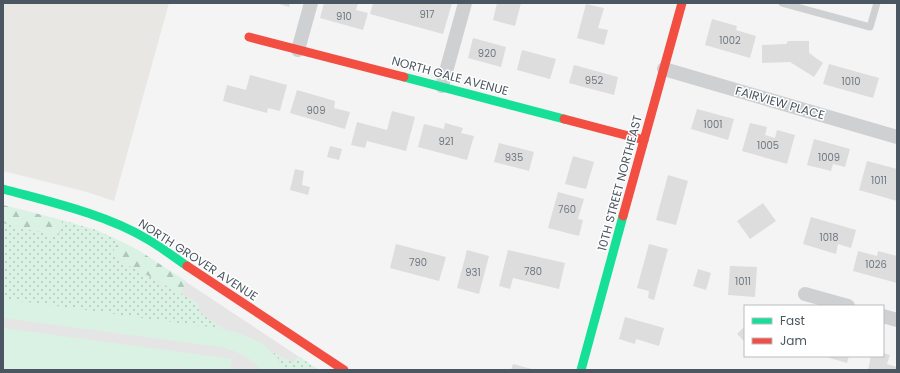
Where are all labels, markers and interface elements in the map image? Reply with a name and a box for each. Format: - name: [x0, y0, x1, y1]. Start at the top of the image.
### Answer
- house number: 917: [420, 7, 435, 22]
- house number: 910: [336, 9, 352, 24]
- house number: 1002: [719, 33, 741, 48]
- house number: 920: [478, 46, 496, 61]
- street label: NORTH GALE AVENUE: [390, 52, 510, 99]
- house number: 952: [585, 73, 603, 88]
- house number: 1010: [842, 74, 860, 89]
- street label: FAIRVIEW PLACE: [733, 82, 827, 123]
- house number: 909: [307, 103, 325, 118]
- street label: 10TH STREET NORTHEAST: [593, 113, 646, 253]
- house number: 1001: [704, 117, 722, 132]
- house number: 921: [438, 134, 454, 149]
- house number: 1005: [757, 138, 779, 153]
- house number: 935: [505, 150, 523, 165]
- house number: 1009: [818, 150, 840, 165]
- house number: 1011: [871, 173, 887, 188]
- house number: 760: [558, 202, 576, 217]
- street label: NORTH GROVER AVENUE: [135, 215, 261, 305]
- house number: 1018: [820, 230, 839, 245]
- house number: 790: [409, 255, 427, 270]
- house number: 1026: [865, 257, 887, 272]
- house number: 780: [524, 264, 542, 279]
- house number: 931: [465, 265, 481, 280]
- house number: 1011: [735, 274, 751, 289]
- legend: [744, 305, 884, 357]
- text: Fast: [780, 312, 805, 329]
- text: Jam: [780, 332, 807, 349]

